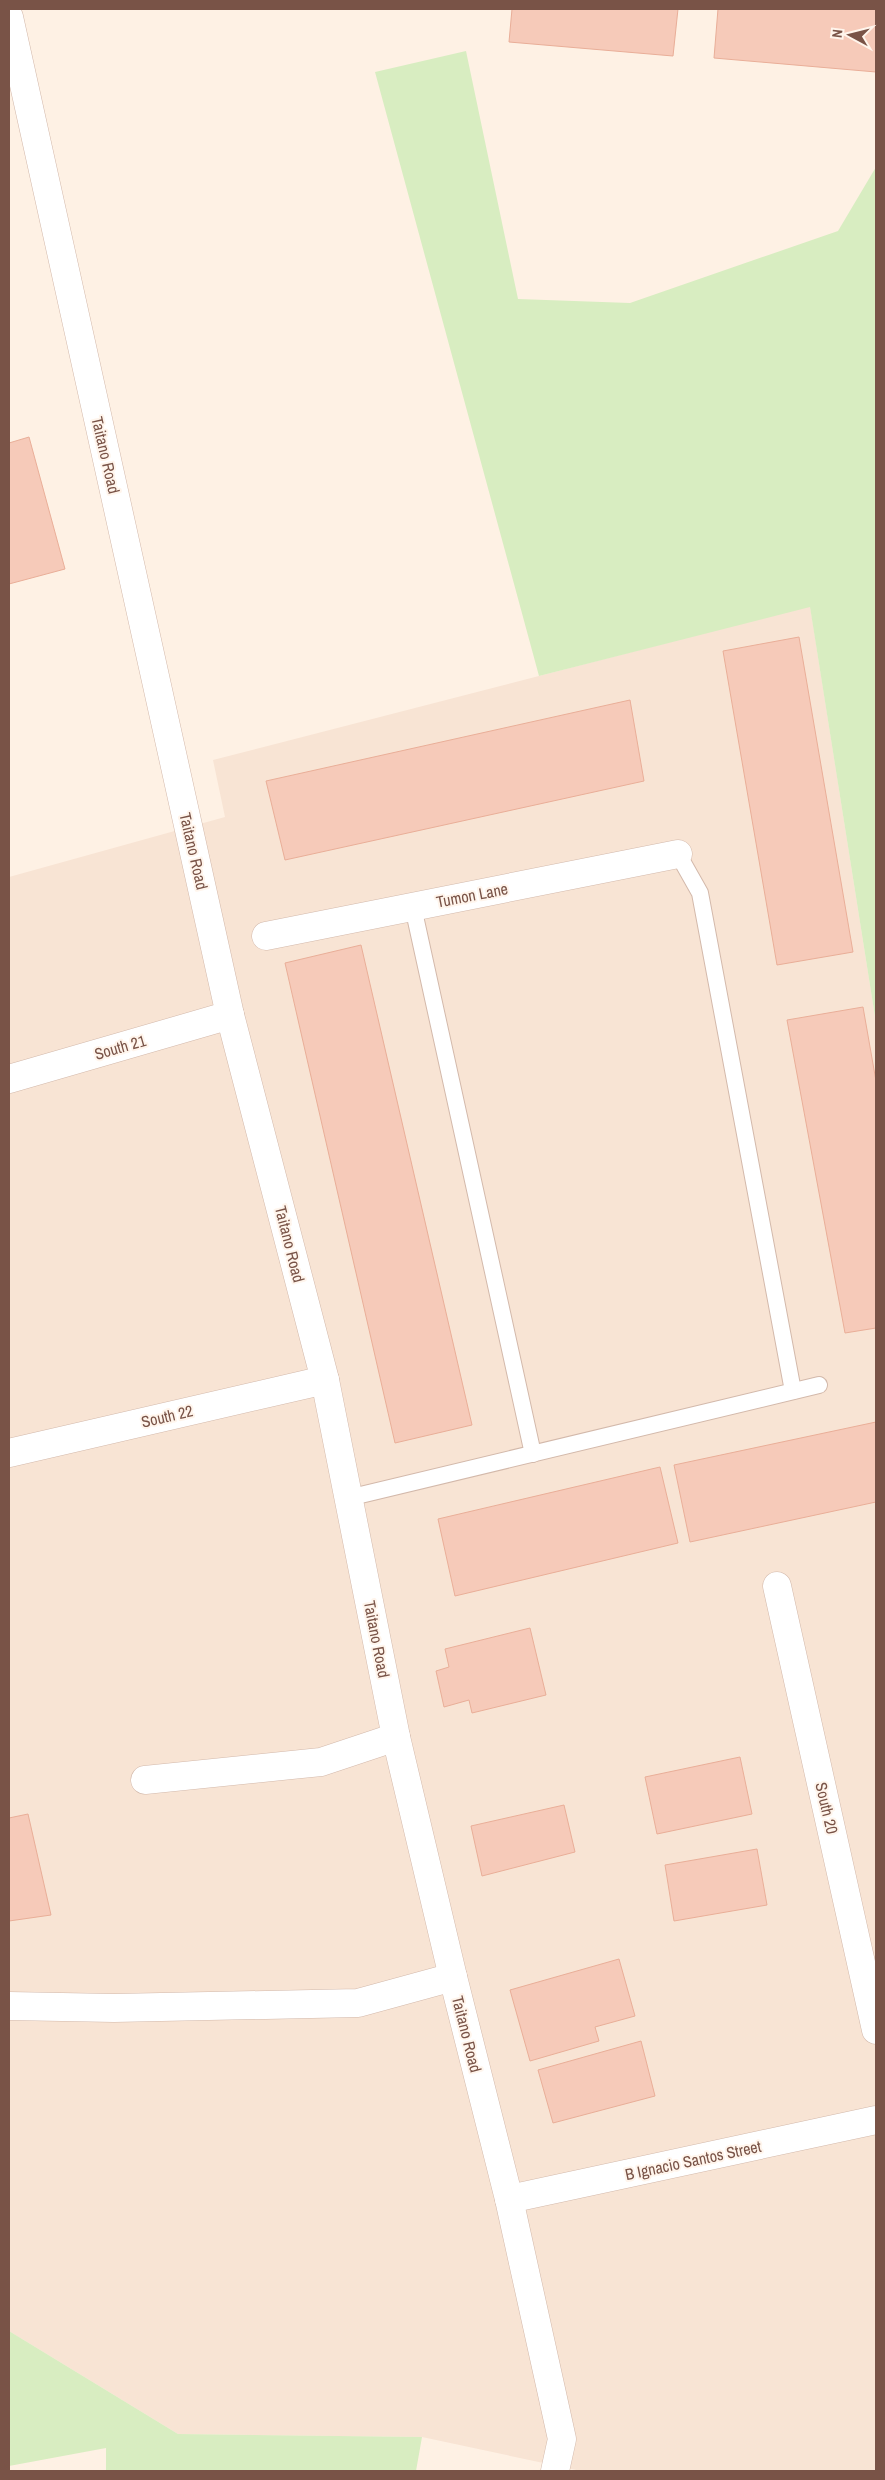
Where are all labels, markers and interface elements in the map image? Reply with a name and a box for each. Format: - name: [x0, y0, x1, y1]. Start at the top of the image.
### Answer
- north arrow: [825, 10, 875, 60]
- text: N: [828, 28, 847, 39]
- street label: Taitano Road: [86, 414, 126, 496]
- street label: Taitano Road: [174, 810, 214, 892]
- street label: Tumon Lane: [434, 877, 510, 913]
- street label: South 21: [92, 1029, 149, 1065]
- street label: Taitano Road: [270, 1203, 310, 1285]
- street label: South 22: [139, 1399, 195, 1433]
- street label: Taitano Road: [359, 1598, 395, 1680]
- street label: South 20: [810, 1780, 844, 1836]
- street label: Taitano Road: [447, 1993, 487, 2075]
- street label: B Ignacio Santos Street: [623, 2135, 763, 2185]

